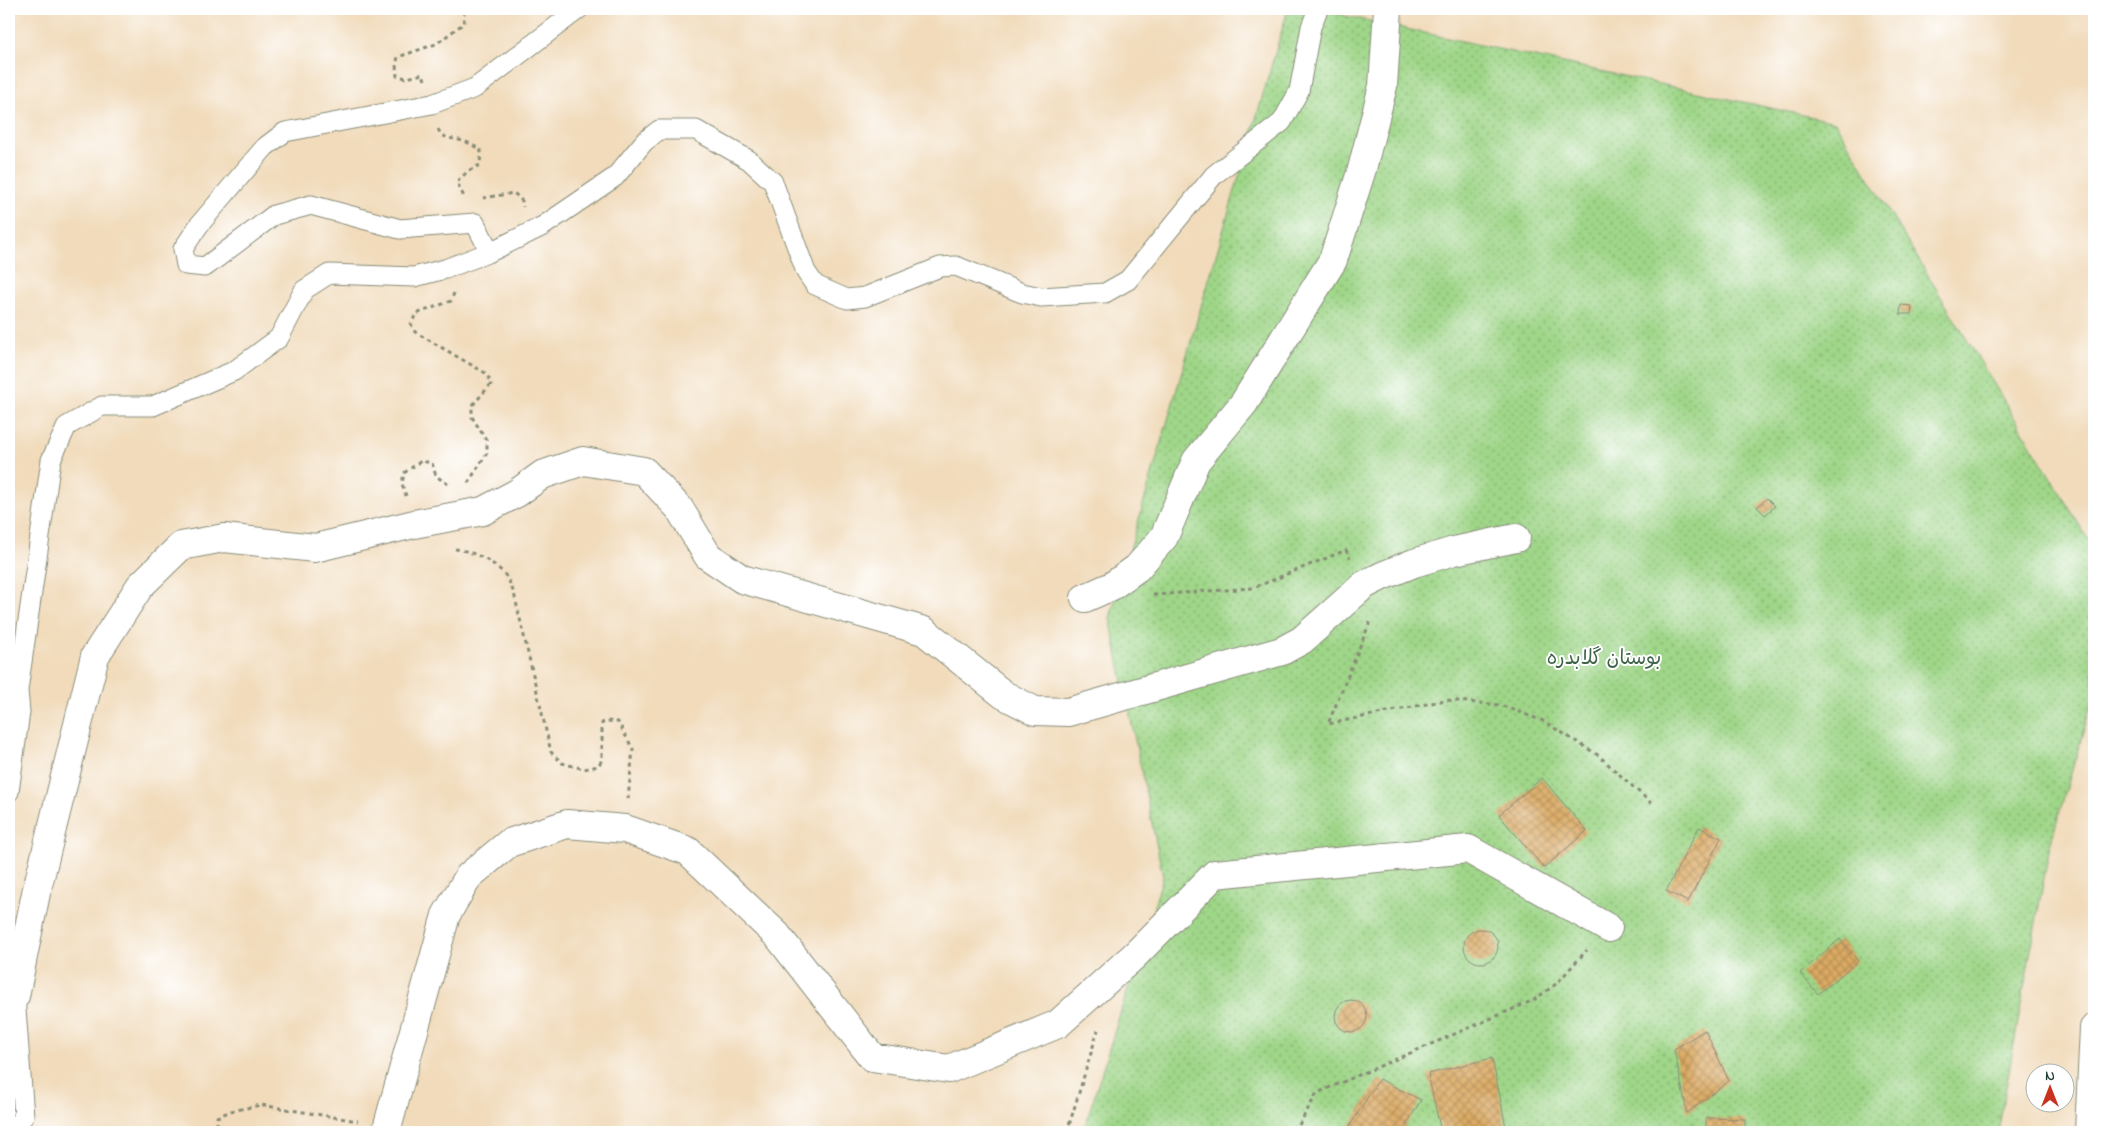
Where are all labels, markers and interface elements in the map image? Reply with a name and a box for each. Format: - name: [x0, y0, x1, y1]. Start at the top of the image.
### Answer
- park label: بوستان گلابدره: [1547, 645, 1661, 674]
- north arrow: [2026, 1064, 2076, 1114]
- text: N: [2045, 1066, 2055, 1087]

